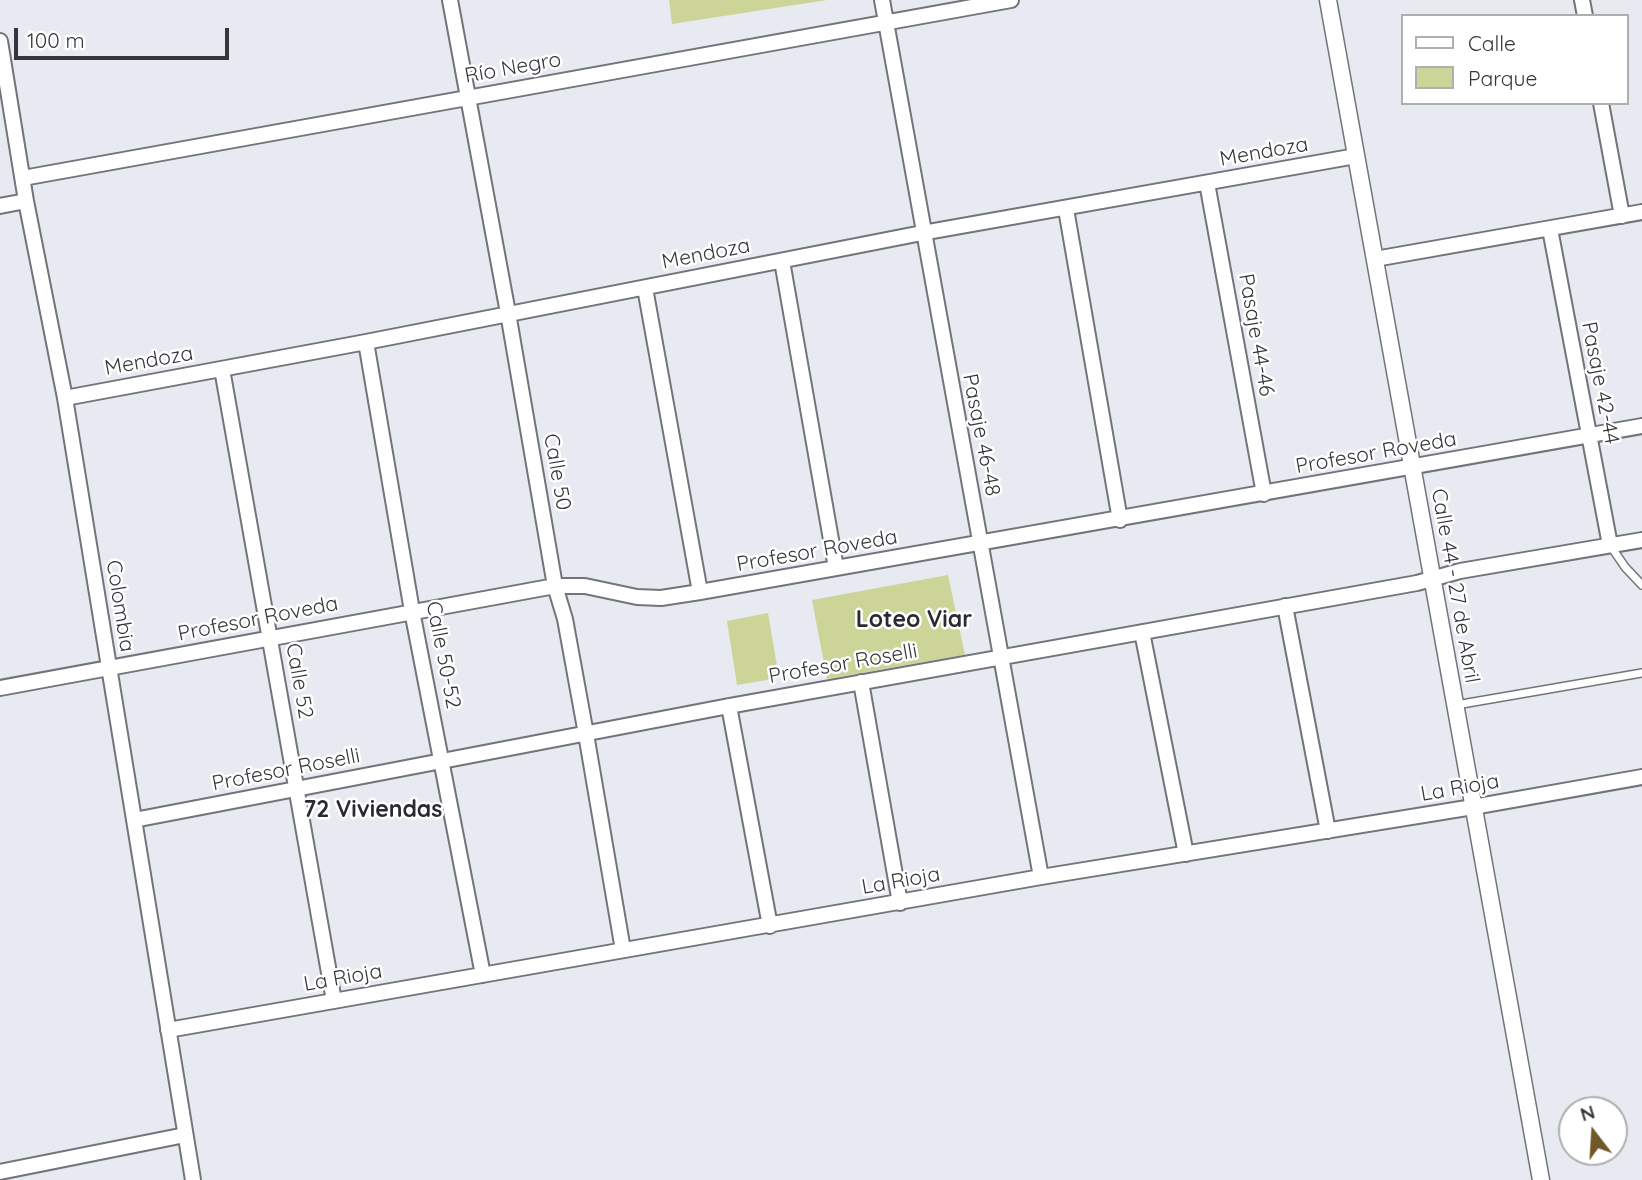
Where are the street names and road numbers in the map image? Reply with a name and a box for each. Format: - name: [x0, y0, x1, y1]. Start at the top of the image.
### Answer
- street label: Río Negro: [463, 47, 563, 89]
- street label: Mendoza: [1218, 132, 1310, 172]
- street label: Mendoza: [660, 233, 752, 275]
- street label: Pasaje 44-46: [1233, 272, 1279, 398]
- street label: Pasaje 42-44: [1576, 320, 1624, 446]
- street label: Mendoza: [103, 341, 195, 381]
- street label: Pasaje 46-48: [957, 372, 1005, 498]
- street label: Profesor Roveda: [1294, 426, 1458, 480]
- street label: Calle 50: [538, 432, 576, 512]
- street label: Calle 44 - 27 de Abril: [1425, 487, 1485, 685]
- street label: Profesor Roveda: [735, 524, 899, 578]
- street label: Colombia: [100, 558, 140, 654]
- street label: Profesor Roveda: [176, 591, 340, 647]
- street label: Calle 50-52: [420, 599, 466, 711]
- street label: Profesor Roselli: [767, 639, 919, 689]
- street label: Calle 52: [280, 641, 318, 721]
- street label: Profesor Roselli: [210, 743, 362, 797]
- street label: La Rioja: [1419, 769, 1501, 807]
- street label: La Rioja: [860, 862, 942, 900]
- street label: La Rioja: [302, 959, 384, 997]

